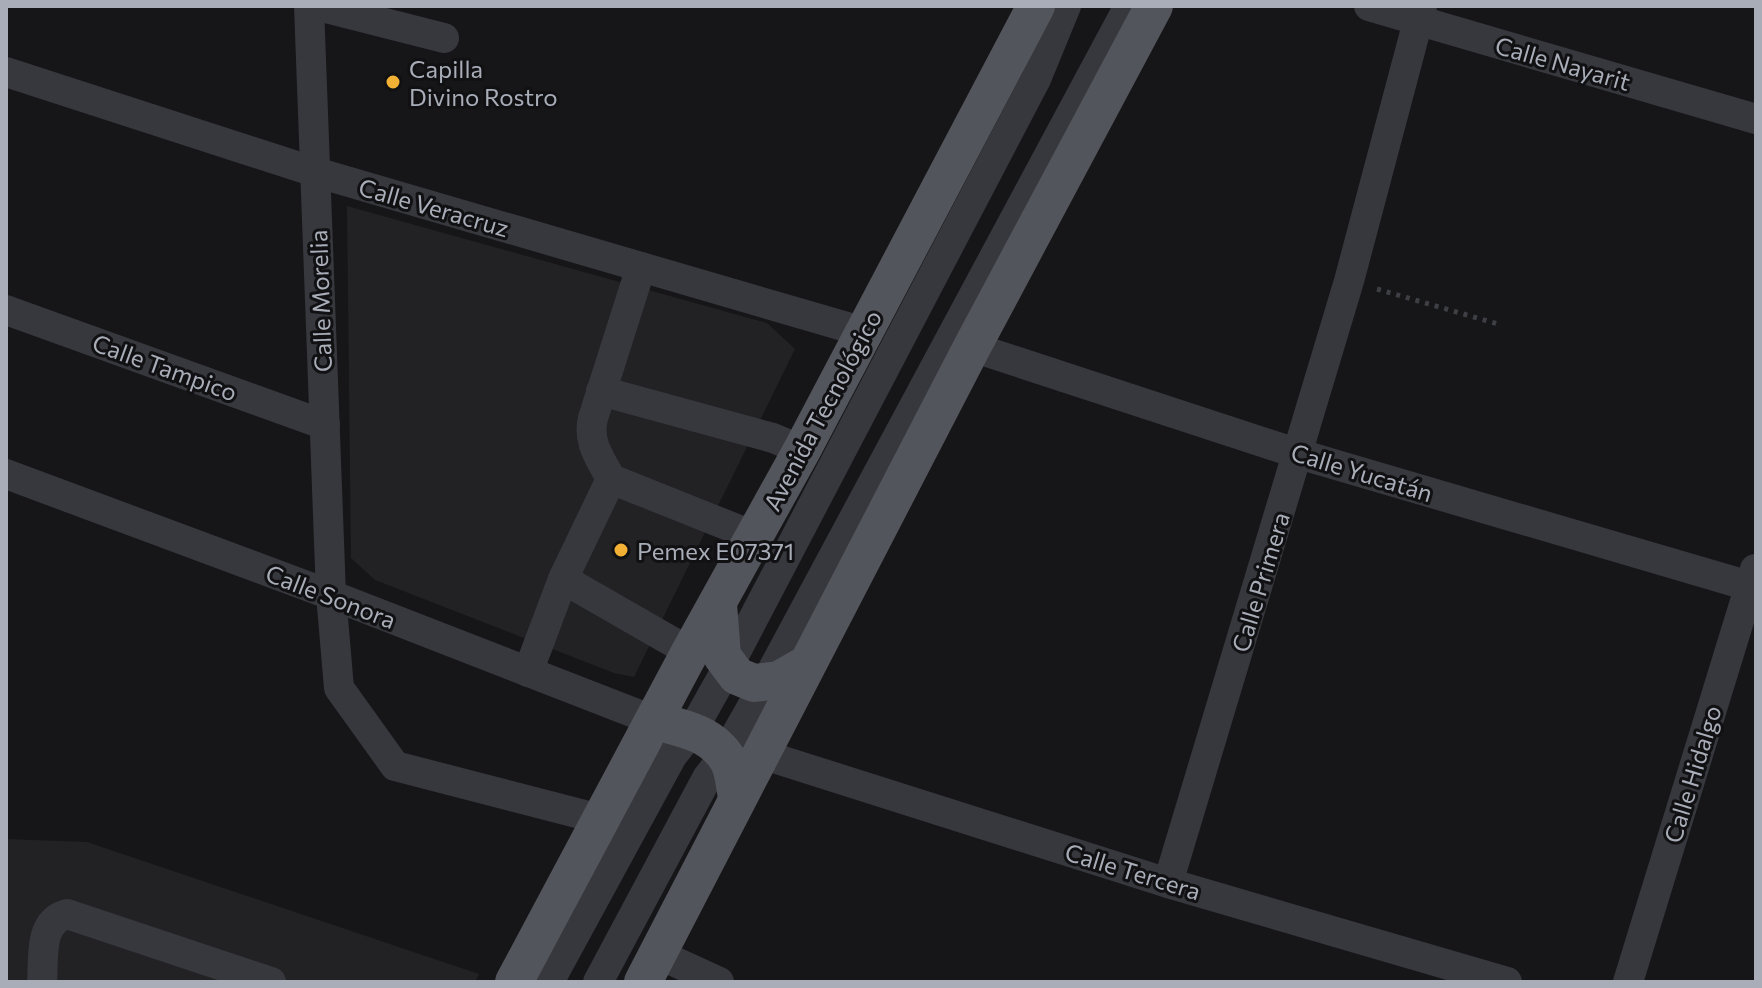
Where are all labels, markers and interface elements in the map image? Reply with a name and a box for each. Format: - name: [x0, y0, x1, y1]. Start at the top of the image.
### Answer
- street label: Calle Nayarit: [1492, 30, 1634, 96]
- place label: Capilla Divino Rostro: [409, 54, 558, 111]
- marker: Capilla Divino Rostro: [384, 73, 402, 91]
- street label: Calle Veracruz: [356, 172, 512, 242]
- street label: Calle Morelia: [303, 229, 337, 373]
- street label: Avenida Tecnológico: [757, 305, 887, 515]
- street label: Calle Tampico: [89, 327, 241, 407]
- street label: Calle Yucatán: [1288, 437, 1436, 507]
- street label: Calle Primera: [1225, 509, 1295, 655]
- place label: Pemex E07371: [637, 536, 794, 565]
- marker: Pemex E07371: [612, 541, 630, 559]
- street label: Calle Sonora: [262, 558, 400, 634]
- street label: Calle Hidalgo: [1657, 702, 1727, 846]
- street label: Calle Tercera: [1062, 837, 1204, 905]

